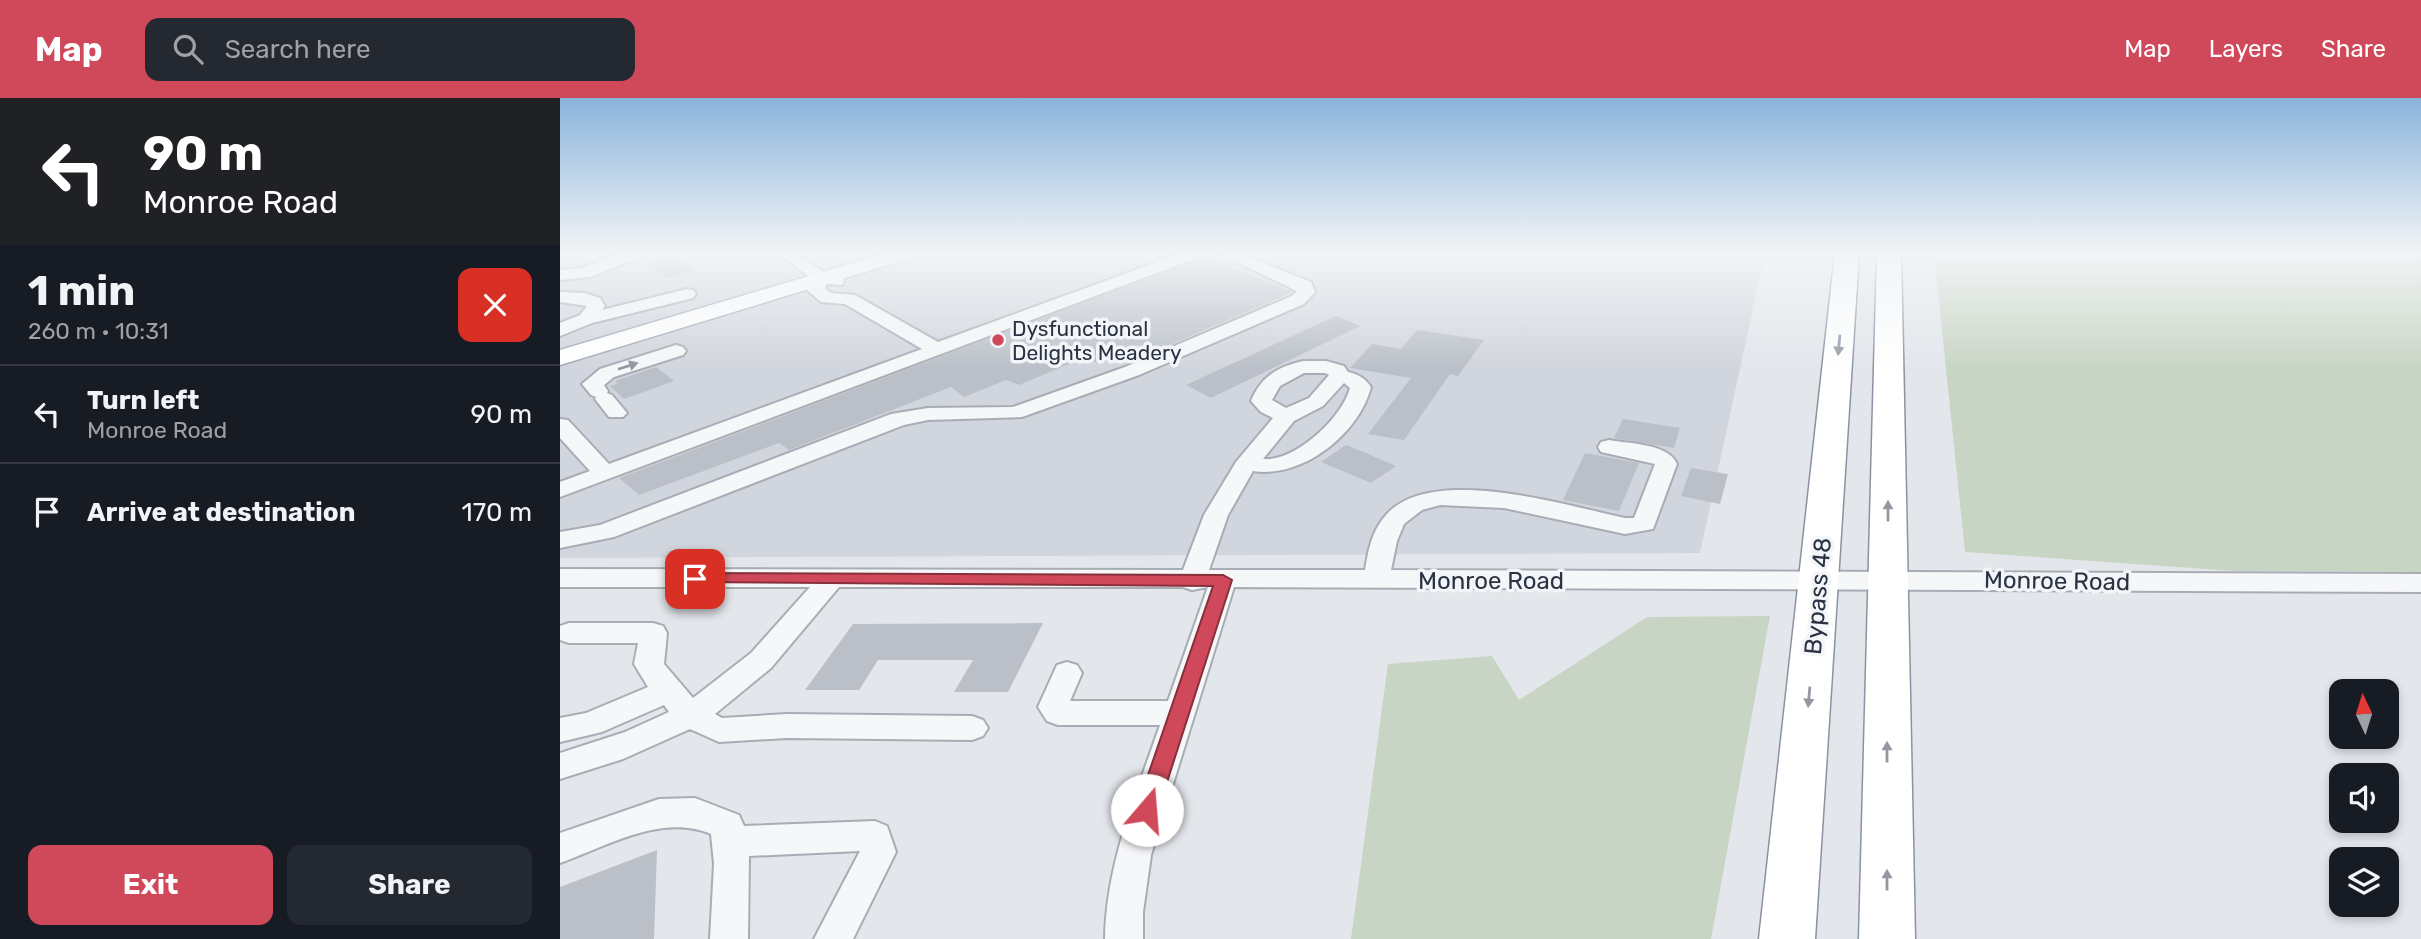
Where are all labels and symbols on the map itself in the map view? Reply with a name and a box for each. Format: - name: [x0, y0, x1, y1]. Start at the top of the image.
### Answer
- place label: Dysfunctional Delights Meadery: [1012, 316, 1182, 365]
- marker: Dysfunctional Delights Meadery: [990, 332, 1006, 348]
- one-way arrow: [1833, 334, 1844, 356]
- one-way arrow: [618, 360, 639, 371]
- one-way arrow: [1882, 500, 1894, 522]
- street label: Bypass 48: [1799, 536, 1837, 656]
- pin: [665, 549, 725, 609]
- street label: Monroe Road: [1984, 566, 2130, 596]
- street label: Monroe Road: [1418, 567, 1564, 595]
- north arrow: [2329, 679, 2399, 749]
- one-way arrow: [1803, 686, 1814, 708]
- one-way arrow: [1881, 741, 1893, 763]
- position arrow: [1110, 773, 1184, 847]
- one-way arrow: [1881, 869, 1893, 891]

